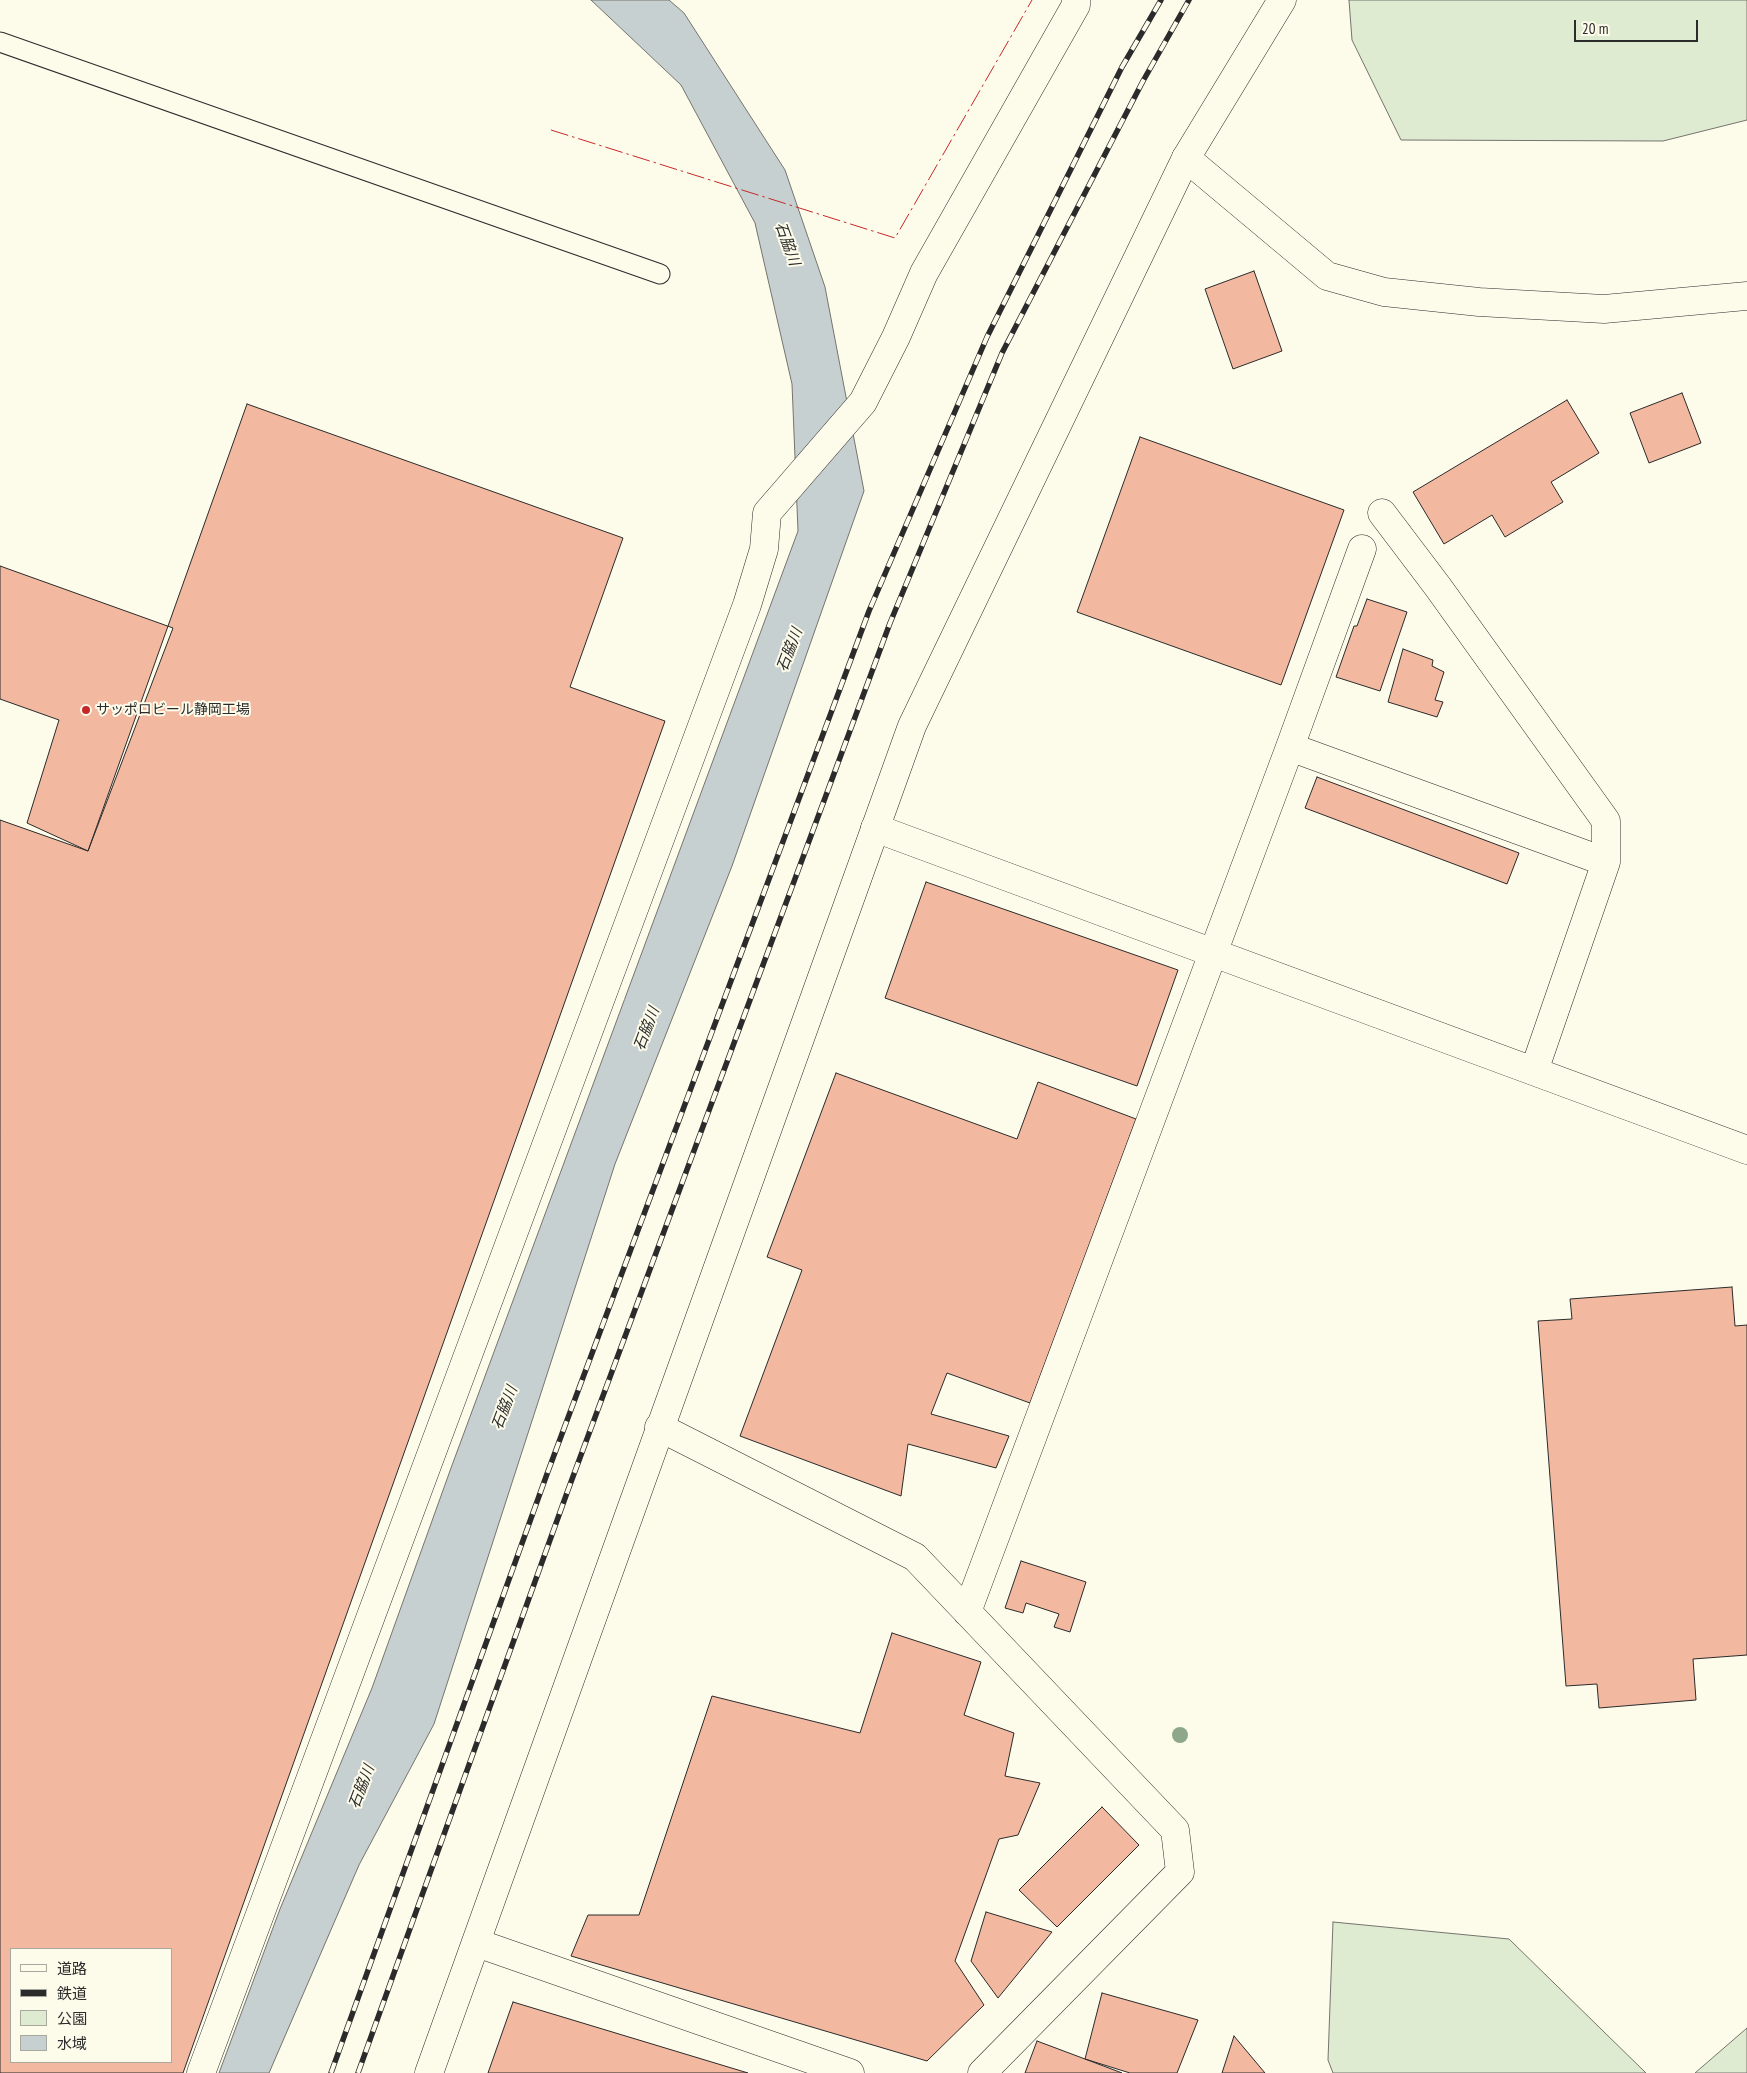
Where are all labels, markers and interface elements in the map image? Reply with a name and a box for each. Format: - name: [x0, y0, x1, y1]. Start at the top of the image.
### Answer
- scale bar: [1577, 10, 1701, 42]
- text: 20 m: [1582, 19, 1608, 38]
- water label: 石脇川: [771, 220, 803, 268]
- water label: 石脇川: [774, 626, 806, 674]
- place label: サッポロビール静岡工場: [96, 702, 250, 718]
- marker: サッポロビール静岡工場: [80, 704, 92, 716]
- water label: 石脇川: [631, 1005, 663, 1053]
- water label: 石脇川: [489, 1384, 521, 1432]
- water label: 石脇川: [346, 1763, 378, 1811]
- legend: [10, 1948, 172, 2063]
- text: 道路: [57, 1959, 87, 1978]
- text: 鉄道: [57, 1984, 87, 2003]
- text: 公園: [57, 2009, 87, 2028]
- text: 水域: [57, 2034, 87, 2053]

